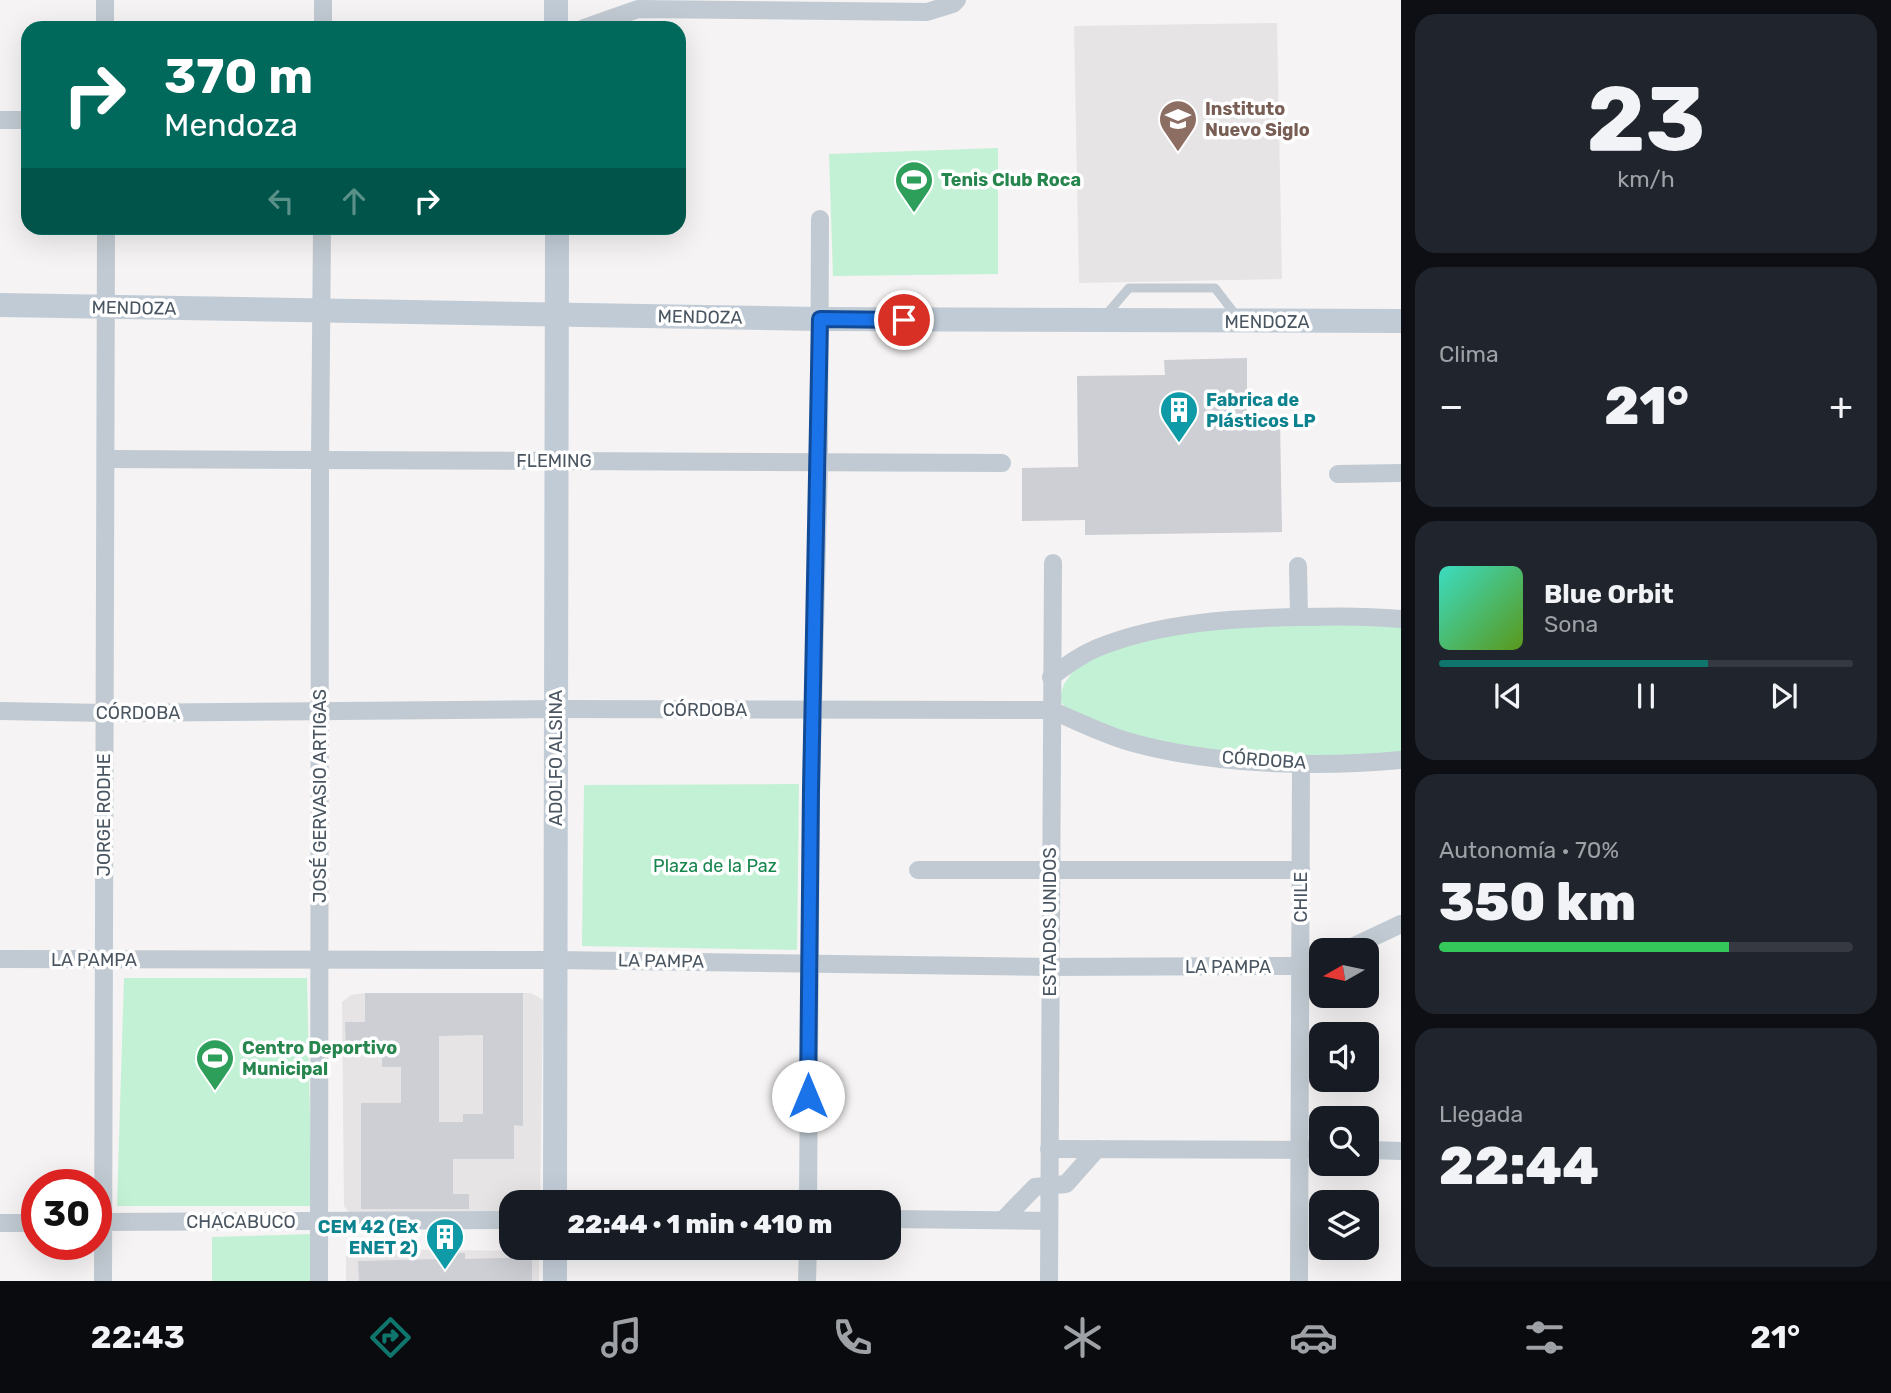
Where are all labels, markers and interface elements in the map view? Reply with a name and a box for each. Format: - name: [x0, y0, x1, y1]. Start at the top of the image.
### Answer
- text: 370 m: [164, 47, 313, 105]
- icon: right: [49, 49, 140, 140]
- text: 23: [1586, 65, 1706, 173]
- school or university icon: Instituto Nuevo Siglo: [1157, 98, 1199, 153]
- place label: Instituto Nuevo Siglo: [1205, 98, 1310, 141]
- text: Mendoza: [164, 106, 298, 144]
- sports icon: Tenis Club Roca: [893, 159, 935, 214]
- text: km/h: [1617, 165, 1675, 193]
- place label: Tenis Club Roca: [941, 169, 1081, 191]
- icon: left: [262, 182, 300, 220]
- icon: ahead: [335, 182, 373, 220]
- icon: right: [408, 182, 446, 220]
- pin: [874, 290, 934, 350]
- street label: MENDOZA: [91, 296, 177, 320]
- icon: arrive: [885, 301, 923, 339]
- street label: MENDOZA: [657, 305, 743, 329]
- street label: MENDOZA: [1224, 311, 1310, 333]
- text: Clima: [1439, 340, 1499, 368]
- text: 21°: [1604, 375, 1689, 437]
- text: −: [1439, 383, 1464, 429]
- text: +: [1829, 383, 1853, 429]
- building icon: Fabrica de Plásticos LP: [1158, 389, 1200, 444]
- place label: Fabrica de Plásticos LP: [1206, 389, 1316, 432]
- street label: FLEMING: [516, 450, 592, 472]
- text: Blue Orbit: [1544, 579, 1674, 610]
- text: Sona: [1544, 610, 1598, 638]
- icon: previous: [1489, 677, 1527, 715]
- icon: pause: [1627, 677, 1665, 715]
- icon: next: [1765, 677, 1803, 715]
- street label: JOSÉ GERVASIO ARTIGAS: [309, 689, 331, 903]
- street label: ADOLFO ALSINA: [545, 690, 567, 826]
- street label: CÓRDOBA: [663, 699, 747, 721]
- street label: CÓRDOBA: [96, 702, 180, 724]
- street label: CÓRDOBA: [1221, 746, 1307, 774]
- street label: JORGE RODHE: [93, 753, 115, 877]
- text: Autonomía · 70%: [1439, 836, 1619, 864]
- street label: ESTADOS UNIDOS: [1039, 847, 1061, 997]
- park label: Plaza de la Paz: [653, 855, 777, 877]
- text: 350 km: [1439, 871, 1636, 933]
- street label: CHILE: [1290, 872, 1312, 922]
- north arrow: [1309, 938, 1379, 1008]
- map controls: [1309, 938, 1379, 1260]
- street label: LA PAMPA: [51, 949, 137, 971]
- street label: LA PAMPA: [618, 949, 704, 973]
- street label: LA PAMPA: [1185, 956, 1271, 978]
- button: sound: [1309, 1022, 1379, 1092]
- sports icon: Centro Deportivo Municipal: [194, 1037, 236, 1092]
- place label: Centro Deportivo Municipal: [242, 1037, 397, 1080]
- position arrow: [771, 1059, 845, 1133]
- text: Llegada: [1439, 1100, 1523, 1128]
- button: search: [1309, 1106, 1379, 1176]
- text: 22:44: [1439, 1135, 1599, 1197]
- speed limit sign: 30: [21, 1169, 112, 1260]
- button: layers: [1309, 1190, 1379, 1260]
- text: 22:44 · 1 min · 410 m: [568, 1209, 832, 1240]
- street label: CHACABUCO: [186, 1211, 296, 1233]
- place label: CEM 42 (Ex ENET 2): [318, 1216, 418, 1259]
- building icon: CEM 42 (Ex ENET 2): [424, 1216, 466, 1271]
- icon: directions: [366, 1313, 415, 1362]
- icon: music: [597, 1313, 646, 1362]
- icon: phone: [828, 1313, 877, 1362]
- icon: climate: [1058, 1313, 1107, 1362]
- icon: car: [1289, 1313, 1338, 1362]
- icon: filters: [1520, 1313, 1569, 1362]
- text: 22:43: [91, 1318, 185, 1356]
- text: 21°: [1750, 1318, 1800, 1356]

